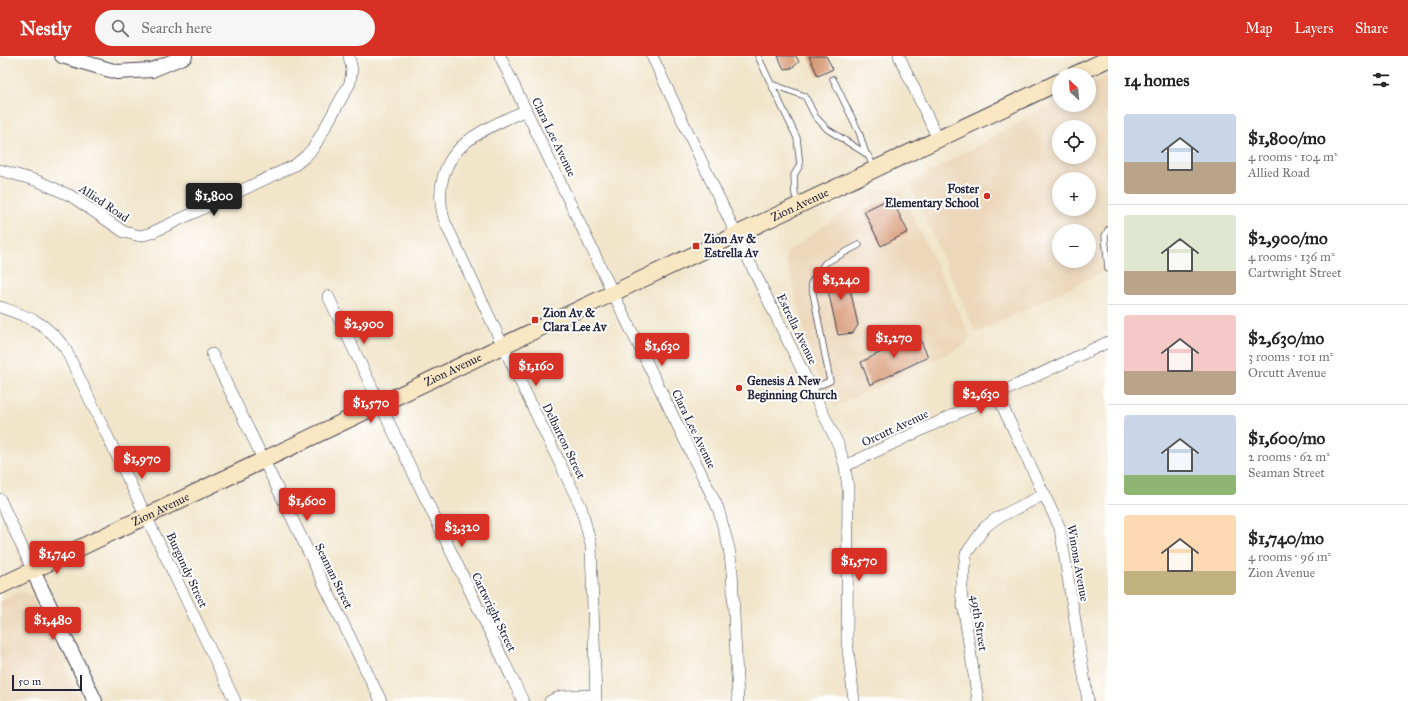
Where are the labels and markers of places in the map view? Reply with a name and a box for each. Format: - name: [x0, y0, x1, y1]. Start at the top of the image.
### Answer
- place label: Foster Elementary School: [885, 182, 980, 211]
- pin: $1,800: [181, 183, 247, 217]
- marker: Foster Elementary School: [982, 191, 992, 201]
- place label: Zion Av & Estrella Av: [704, 232, 759, 260]
- marker: Zion Av & Estrella Av: [691, 241, 701, 251]
- pin: $1,240: [808, 267, 874, 301]
- place label: Zion Av & Clara Lee Av: [543, 306, 608, 334]
- pin: $2,900: [331, 311, 397, 345]
- marker: Zion Av & Clara Lee Av: [530, 315, 540, 325]
- pin: $1,270: [861, 325, 927, 359]
- pin: $1,630: [629, 333, 695, 367]
- pin: $1,160: [503, 353, 569, 387]
- place label: Genesis A New Beginning Church: [747, 374, 837, 403]
- pin: $2,630: [948, 381, 1014, 415]
- marker: Genesis A New Beginning Church: [734, 383, 744, 393]
- pin: $1,570: [338, 390, 404, 424]
- pin: $1,970: [109, 446, 175, 480]
- pin: $1,600: [274, 488, 340, 522]
- pin: $3,320: [429, 514, 495, 548]
- pin: $1,740: [24, 541, 90, 575]
- pin: $1,570: [826, 548, 892, 582]
- pin: $1,480: [20, 607, 86, 641]

